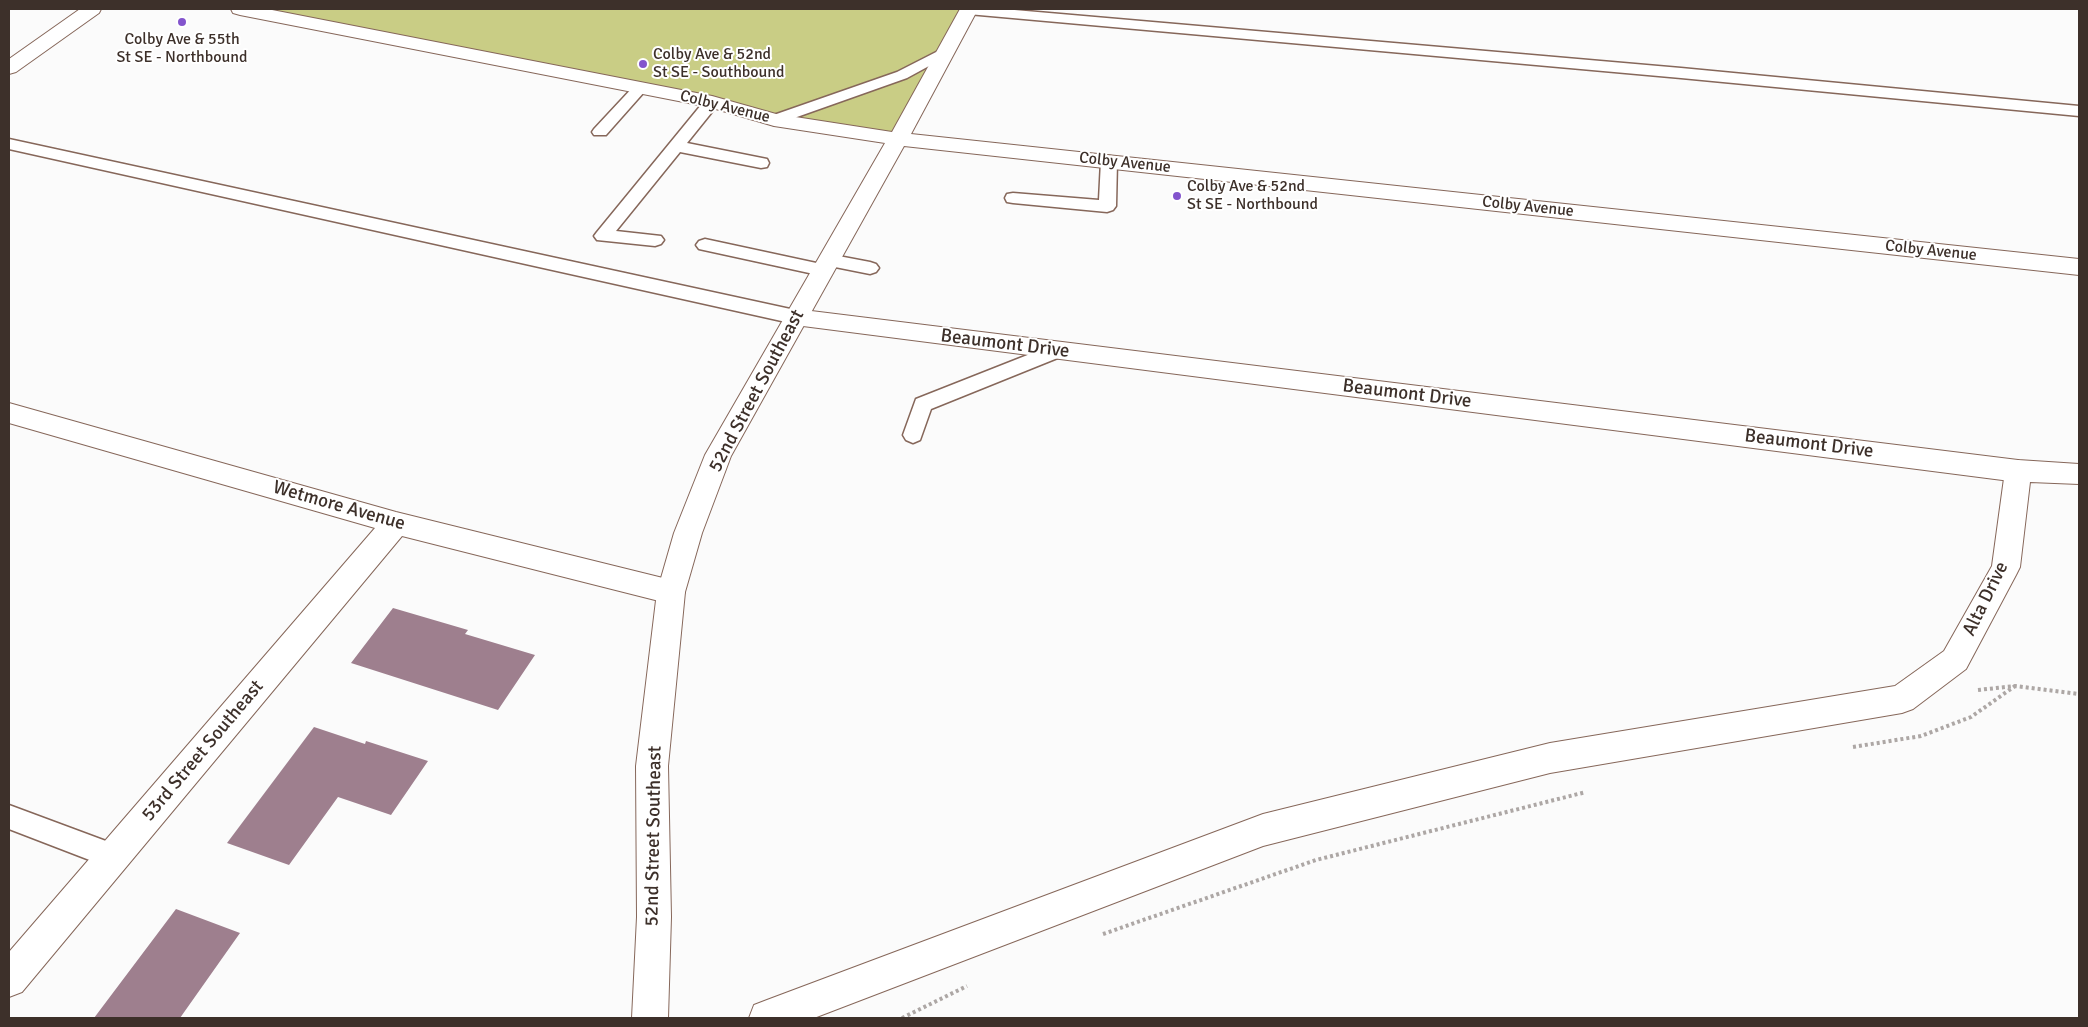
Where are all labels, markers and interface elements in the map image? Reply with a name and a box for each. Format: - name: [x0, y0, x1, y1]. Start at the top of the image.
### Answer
- marker: Colby Ave & 55th St SE - Northbound: [176, 16, 188, 28]
- place label: Colby Ave & 55th St SE - Northbound: [116, 30, 248, 68]
- place label: Colby Ave & 52nd St SE - Southbound: [653, 45, 785, 83]
- marker: Colby Ave & 52nd St SE - Southbound: [637, 58, 649, 70]
- street label: Colby Avenue: [678, 87, 772, 127]
- street label: Colby Avenue: [1078, 149, 1172, 177]
- place label: Colby Ave & 52nd St SE - Northbound: [1187, 177, 1318, 215]
- marker: Colby Ave & 52nd St SE - Northbound: [1171, 190, 1183, 202]
- street label: Colby Avenue: [1481, 193, 1575, 221]
- street label: Colby Avenue: [1884, 237, 1978, 265]
- street label: 52nd Street Southeast: [705, 306, 809, 476]
- street label: Beaumont Drive: [939, 325, 1071, 363]
- street label: Beaumont Drive: [1341, 375, 1473, 413]
- street label: Beaumont Drive: [1743, 425, 1875, 463]
- street label: Wetmore Avenue: [270, 476, 408, 536]
- street label: Alta Drive: [1958, 558, 2014, 640]
- street label: 53rd Street Southeast: [137, 676, 269, 826]
- street label: 52nd Street Southeast: [641, 745, 667, 927]

